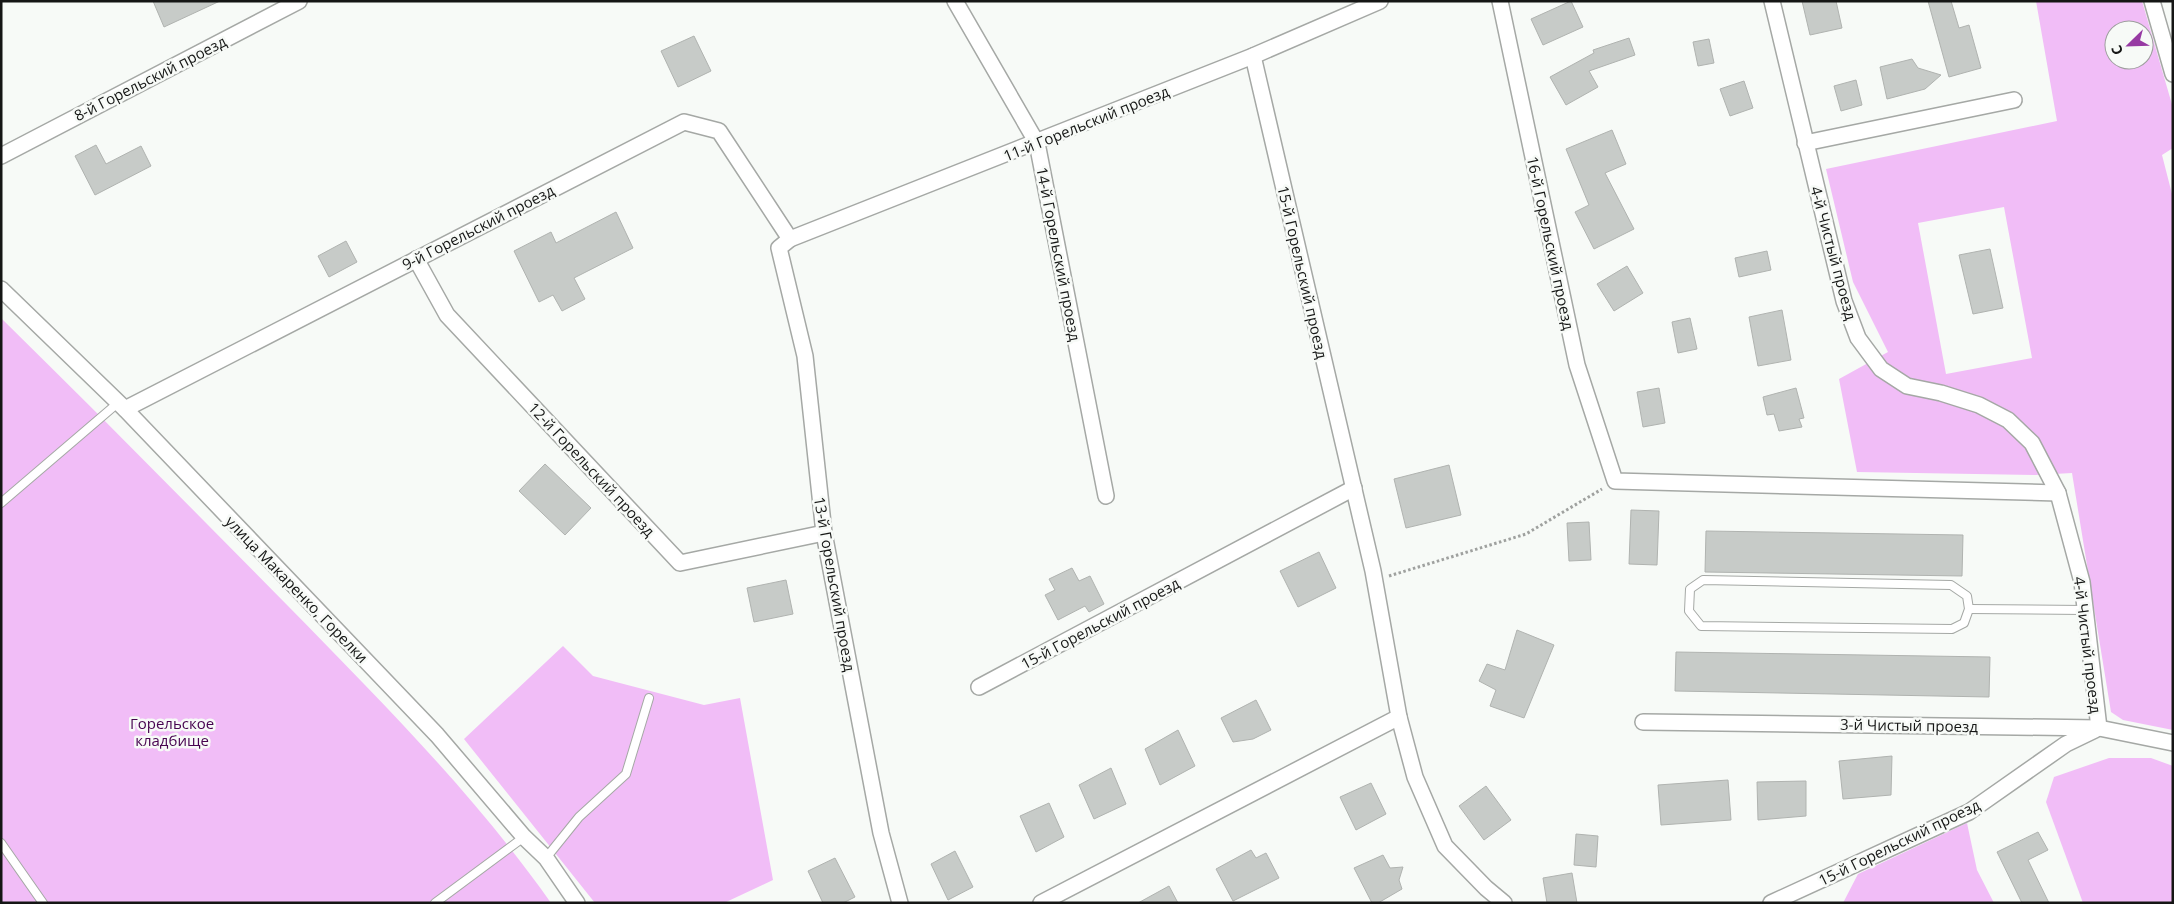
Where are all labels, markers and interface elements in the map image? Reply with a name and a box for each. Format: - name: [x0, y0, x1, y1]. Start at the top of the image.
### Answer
- north arrow: [2104, 20, 2154, 70]
- street label: 8-й Горельский проезд: [70, 31, 230, 125]
- text: С: [2106, 42, 2127, 58]
- street label: 11-й Горельский проезд: [1000, 80, 1172, 165]
- street label: 16-й Горельский проезд: [1523, 154, 1579, 332]
- street label: 14-й Горельский проезд: [1032, 165, 1086, 343]
- street label: 9-й Горельский проезд: [398, 180, 558, 274]
- street label: 15-й Горельский проезд: [1273, 184, 1333, 361]
- street label: 4-й Чистый проезд: [1807, 184, 1862, 322]
- street label: 12-й Горельский проезд: [524, 397, 660, 541]
- street label: 13-й Горельский проезд: [810, 495, 860, 673]
- street label: улица Макаренко, Горелки: [221, 511, 373, 667]
- street label: 15-й Горельский проезд: [1017, 572, 1183, 673]
- street label: 4-й Чистый проезд: [2070, 575, 2106, 715]
- park label: Горельское кладбище: [130, 713, 214, 750]
- street label: 3-й Чистый проезд: [1840, 714, 1978, 736]
- street label: 15-й Горельский проезд: [1815, 794, 1983, 890]

